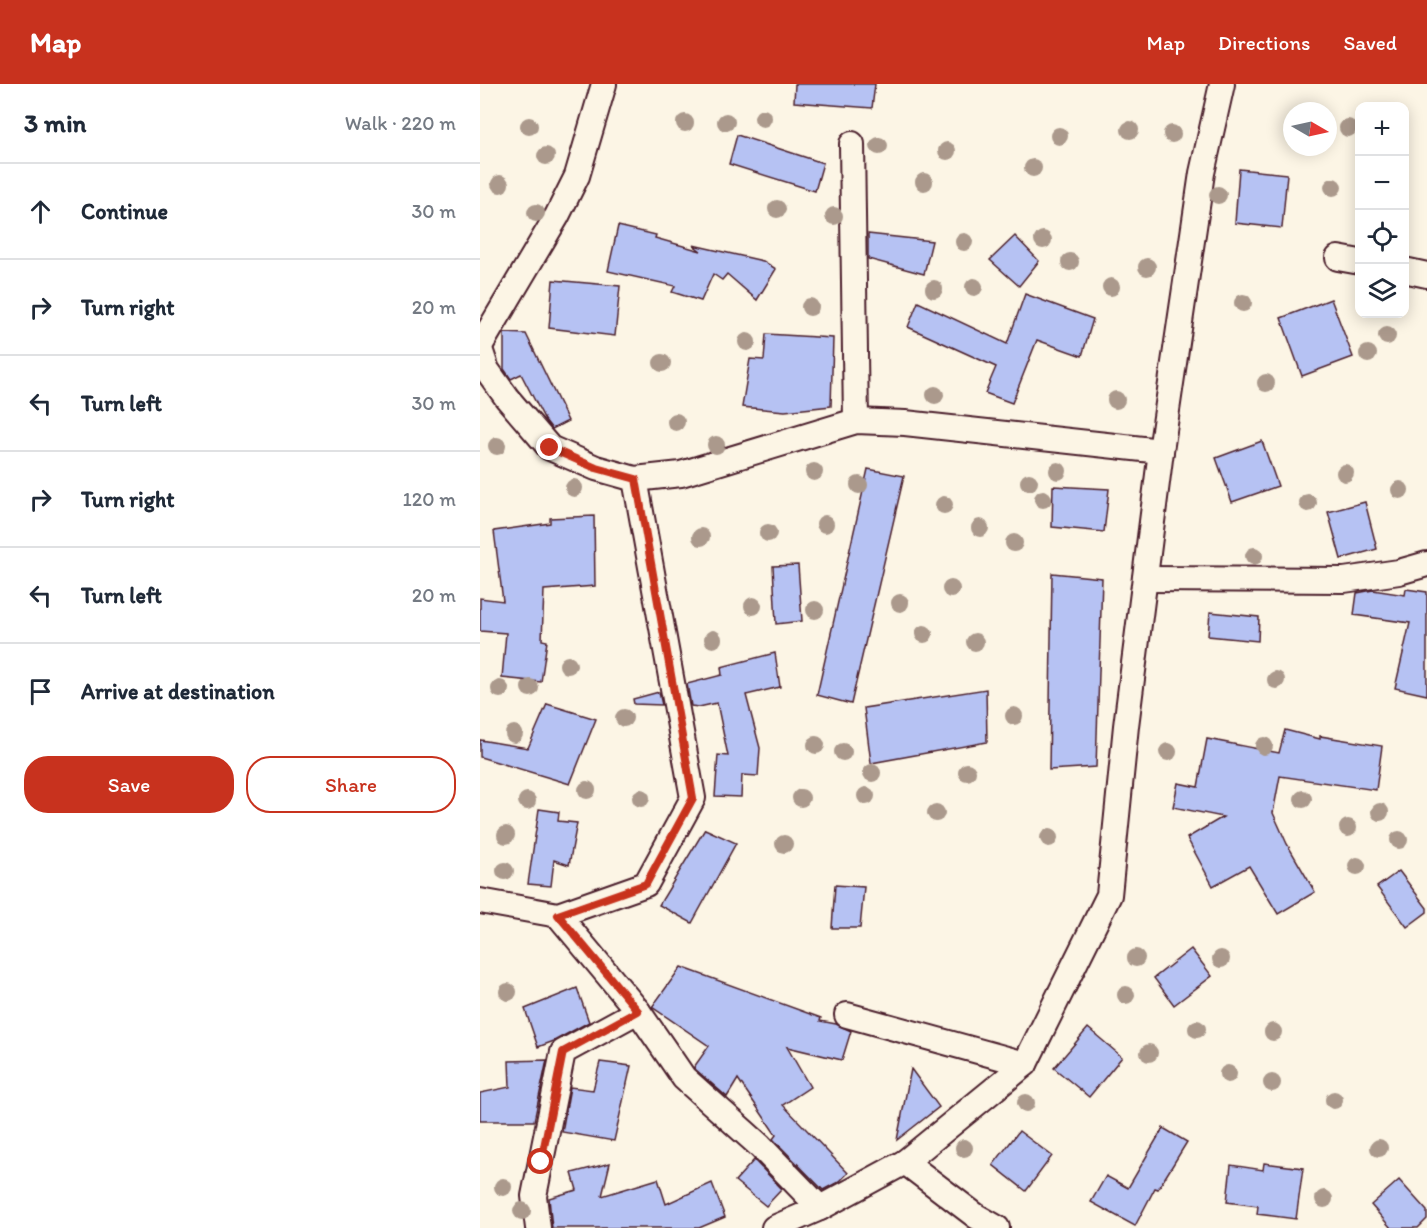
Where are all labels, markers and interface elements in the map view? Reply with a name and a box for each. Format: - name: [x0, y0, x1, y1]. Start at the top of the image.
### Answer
- text: Map: [30, 25, 81, 59]
- text: Map: [1147, 30, 1185, 55]
- text: Directions: [1218, 30, 1310, 55]
- text: Saved: [1343, 30, 1397, 55]
- north arrow: [1283, 102, 1337, 156]
- map controls: [1355, 102, 1409, 318]
- button: +: [1355, 102, 1409, 156]
- text: 3 min: [24, 107, 86, 139]
- text: Walk · 220 m: [345, 111, 456, 135]
- button: −: [1355, 156, 1409, 210]
- icon: ahead: [24, 195, 57, 228]
- text: Continue: [81, 198, 168, 225]
- text: 30 m: [411, 199, 456, 223]
- button: locate: [1355, 210, 1409, 264]
- button: layers: [1355, 264, 1409, 318]
- icon: right: [24, 291, 57, 324]
- text: Turn right: [81, 294, 175, 321]
- text: 20 m: [412, 295, 456, 319]
- icon: left: [24, 387, 57, 420]
- text: Turn left: [81, 390, 162, 417]
- text: 30 m: [411, 391, 456, 415]
- route end: [536, 434, 562, 460]
- icon: right: [24, 483, 57, 516]
- text: Turn right: [81, 486, 175, 513]
- text: 120 m: [403, 487, 456, 511]
- icon: left: [24, 579, 57, 612]
- text: Turn left: [81, 582, 162, 609]
- text: 20 m: [412, 583, 456, 607]
- icon: arrive: [24, 675, 57, 708]
- text: Arrive at destination: [81, 678, 275, 705]
- button: Save: [24, 756, 234, 813]
- button: Share: [246, 756, 456, 813]
- route start: [527, 1148, 553, 1174]

